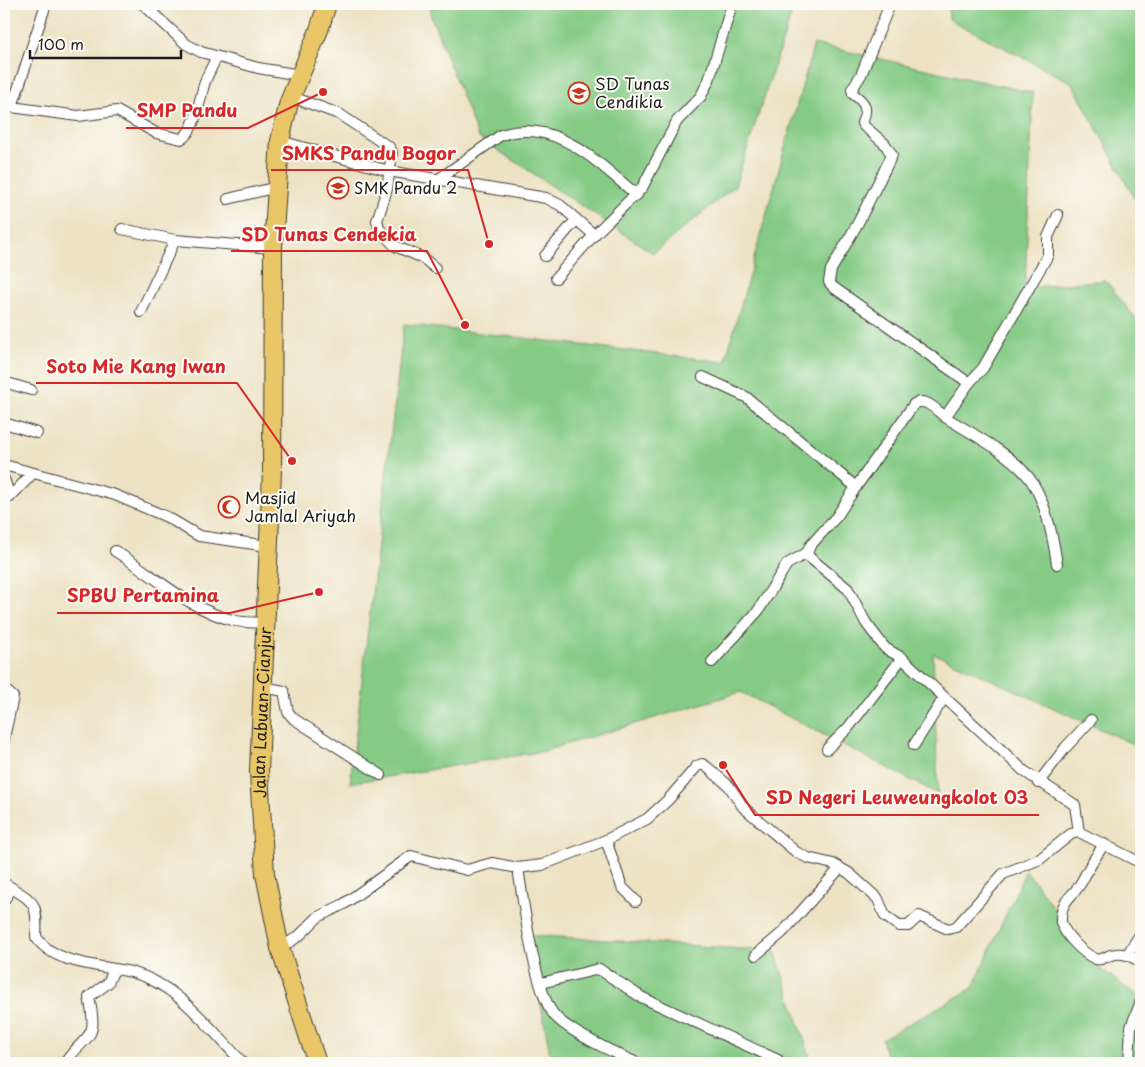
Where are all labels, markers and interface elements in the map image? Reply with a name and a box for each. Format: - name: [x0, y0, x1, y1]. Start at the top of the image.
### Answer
- scale bar: [30, 28, 181, 60]
- text: 100 m: [38, 32, 84, 55]
- place label: SD Tunas Cendikia: [595, 71, 670, 113]
- school or university icon: SD Tunas Cendikia: [567, 81, 591, 105]
- callout: SMP Pandu: [126, 95, 248, 128]
- text: SMP Pandu: [136, 96, 238, 123]
- callout: SMKS Pandu Bogor: [271, 137, 468, 170]
- text: SMKS Pandu Bogor: [282, 139, 457, 166]
- place label: SMK Pandu 2: [354, 175, 457, 199]
- school or university icon: SMK Pandu 2: [326, 176, 350, 200]
- callout: SD Tunas Cendekia: [231, 218, 427, 251]
- text: SD Tunas Cendekia: [241, 220, 417, 247]
- callout: Soto Mie Kang Iwan: [36, 350, 237, 383]
- text: Soto Mie Kang Iwan: [46, 352, 226, 379]
- place label: Masjid Jamlal Ariyah: [245, 485, 356, 527]
- mosque icon: Masjid Jamlal Ariyah: [217, 495, 241, 519]
- callout: SPBU Pertamina: [57, 580, 230, 613]
- text: SPBU Pertamina: [67, 581, 220, 608]
- street label: Jalan Labuan-Cianjur: [246, 626, 276, 799]
- callout: SD Negeri Leuweungkolot 03: [755, 782, 1039, 815]
- text: SD Negeri Leuweungkolot 03: [766, 783, 1029, 810]

